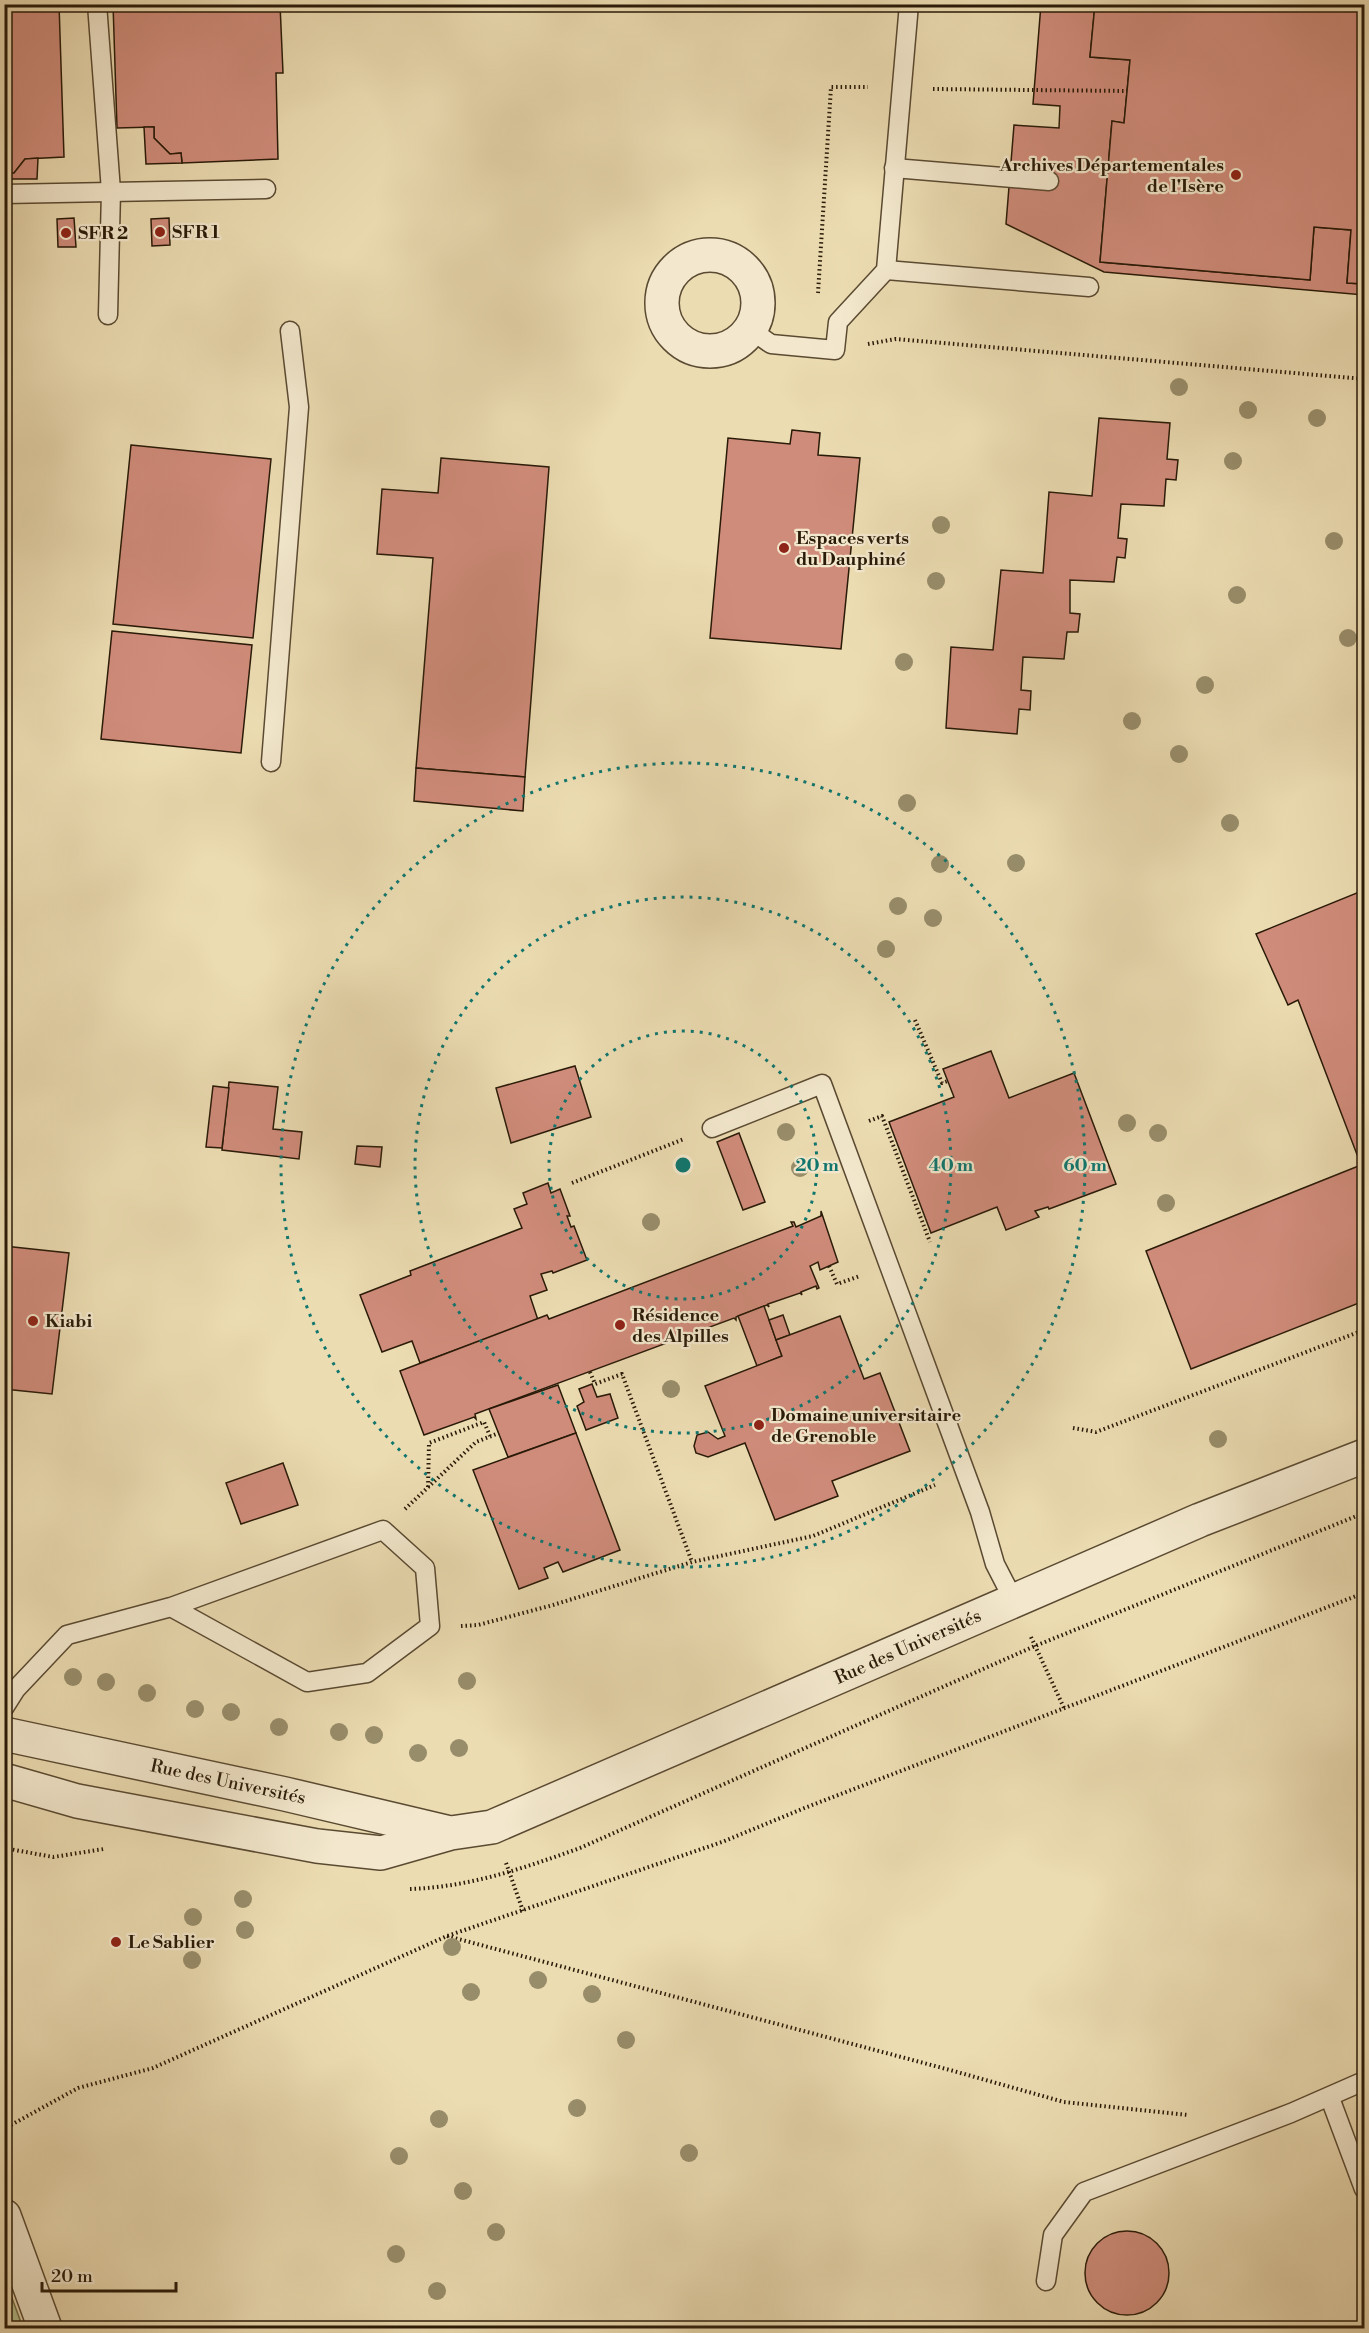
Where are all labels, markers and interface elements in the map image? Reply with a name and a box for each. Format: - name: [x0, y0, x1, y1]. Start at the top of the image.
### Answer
- place label: Archives Départementales de l'Isère: [998, 154, 1224, 198]
- marker: Archives Départementales de l'Isère: [1229, 168, 1243, 182]
- place label: SFR 1: [172, 221, 220, 244]
- place label: SFR 2: [78, 222, 128, 245]
- marker: SFR 1: [153, 225, 167, 239]
- marker: SFR 2: [59, 226, 73, 240]
- place label: Espaces verts du Dauphiné: [796, 527, 909, 571]
- marker: Espaces verts du Dauphiné: [777, 541, 791, 555]
- text: 20 m: [795, 1154, 839, 1177]
- text: 40 m: [929, 1154, 974, 1177]
- text: 60 m: [1063, 1154, 1107, 1177]
- centre of rings: [673, 1155, 693, 1175]
- place label: Résidence des Alpilles: [632, 1304, 729, 1348]
- place label: Kiabi: [45, 1310, 92, 1333]
- marker: Kiabi: [26, 1314, 40, 1328]
- marker: Résidence des Alpilles: [613, 1318, 627, 1332]
- place label: Domaine universitaire de Grenoble: [771, 1404, 961, 1448]
- marker: Domaine universitaire de Grenoble: [752, 1418, 766, 1432]
- street label: Rue des Universités: [831, 1604, 985, 1690]
- street label: Rue des Universités: [148, 1754, 308, 1810]
- place label: Le Sablier: [128, 1931, 215, 1954]
- marker: Le Sablier: [109, 1935, 123, 1949]
- scale bar: [42, 2255, 176, 2293]
- text: 20 m: [51, 2265, 93, 2288]

